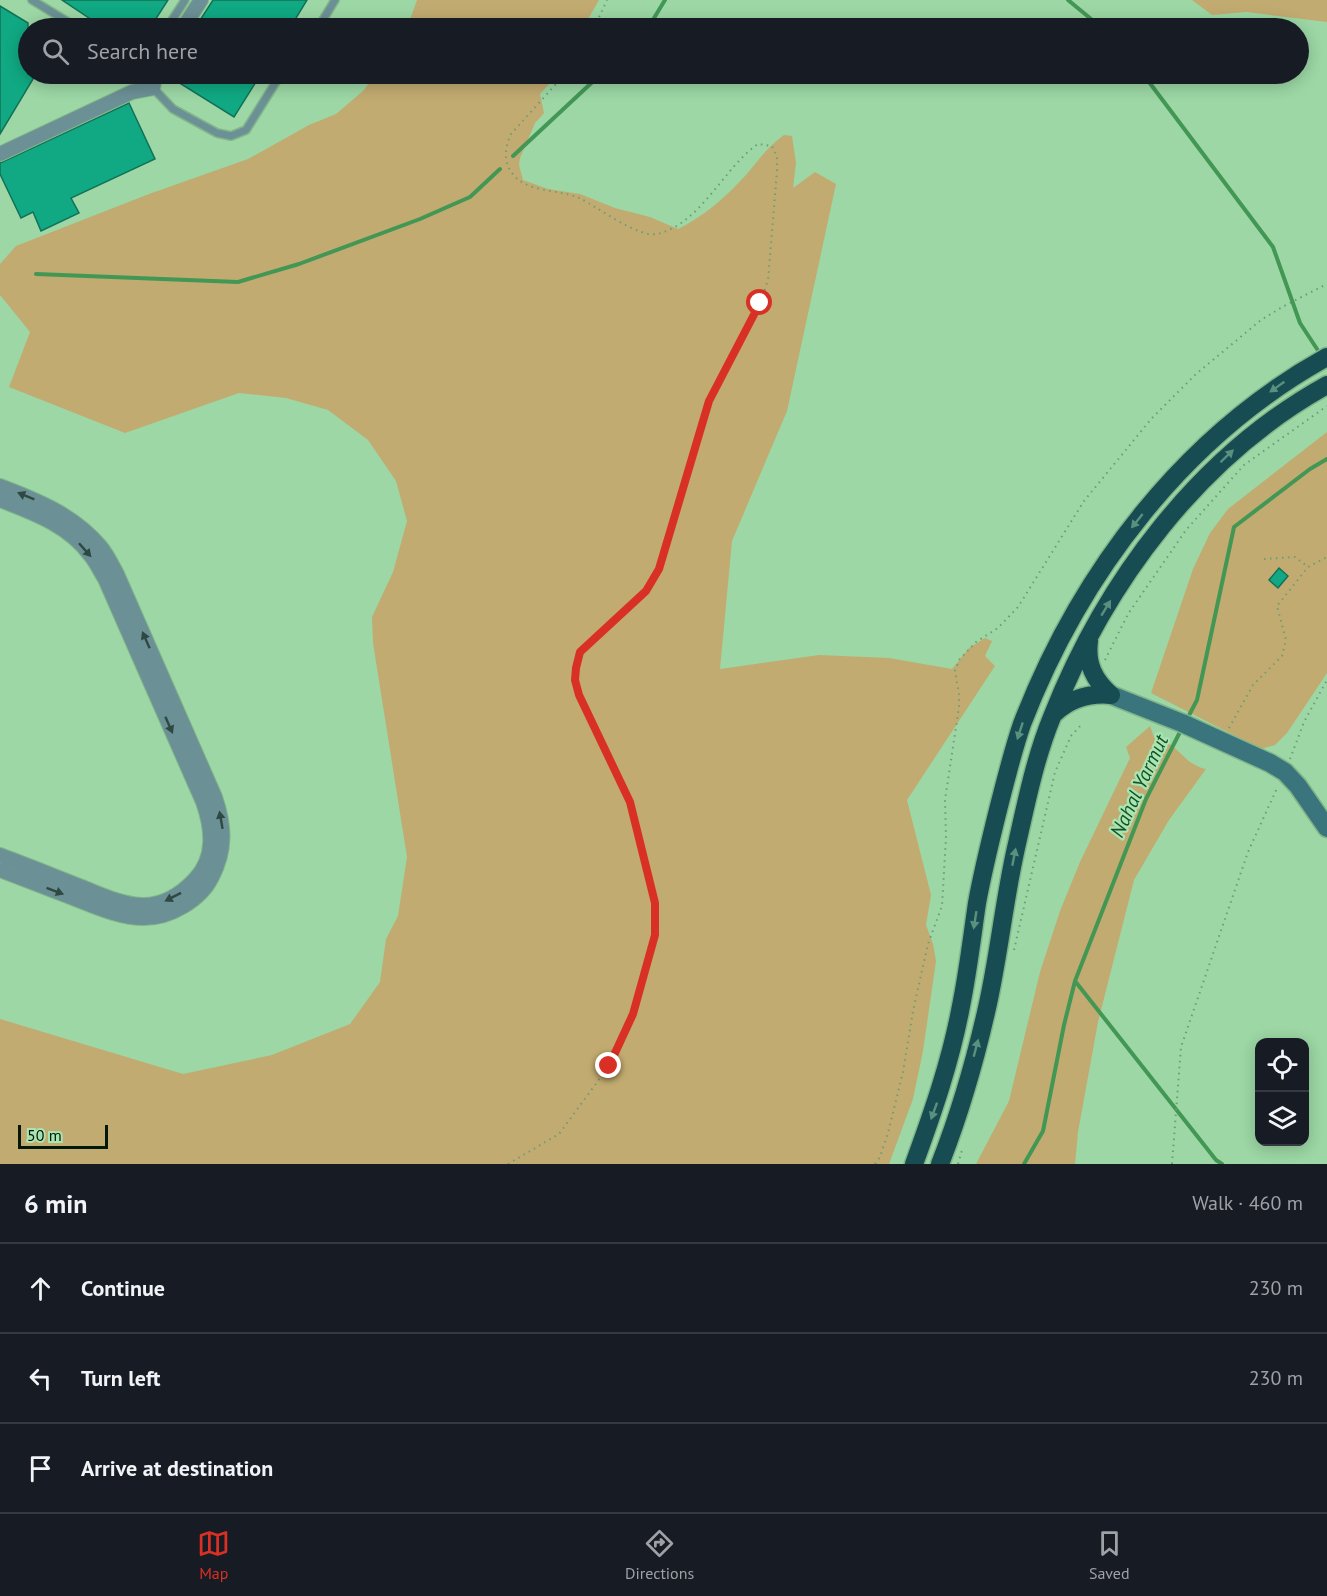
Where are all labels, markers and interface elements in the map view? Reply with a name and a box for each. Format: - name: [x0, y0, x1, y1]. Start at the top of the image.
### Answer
- search box: [18, 18, 1309, 84]
- icon: search: [39, 35, 72, 68]
- text: Search here: [87, 37, 198, 65]
- route start: [746, 289, 772, 315]
- one-way arrow: [1270, 381, 1286, 393]
- one-way arrow: [1220, 450, 1234, 464]
- one-way arrow: [17, 491, 35, 501]
- one-way arrow: [1130, 513, 1143, 529]
- one-way arrow: [78, 542, 91, 557]
- one-way arrow: [1101, 600, 1112, 616]
- one-way arrow: [141, 631, 151, 649]
- one-way arrow: [165, 717, 174, 734]
- one-way arrow: [1015, 722, 1025, 740]
- water label: Nahal Yarmut: [1104, 729, 1175, 841]
- one-way arrow: [216, 810, 225, 829]
- one-way arrow: [1010, 847, 1019, 866]
- one-way arrow: [46, 886, 64, 896]
- one-way arrow: [164, 891, 182, 901]
- one-way arrow: [970, 911, 979, 930]
- map controls: [1255, 1038, 1309, 1146]
- button: locate: [1255, 1038, 1309, 1092]
- one-way arrow: [972, 1039, 982, 1057]
- route end: [595, 1052, 621, 1078]
- button: layers: [1255, 1092, 1309, 1146]
- one-way arrow: [929, 1102, 939, 1120]
- scale bar: [18, 1122, 108, 1150]
- text: 50 m: [27, 1125, 62, 1145]
- text: 6 min: [24, 1187, 87, 1220]
- text: Walk · 460 m: [1192, 1190, 1303, 1216]
- icon: ahead: [24, 1272, 57, 1305]
- text: Continue: [81, 1274, 165, 1302]
- text: 230 m: [1249, 1275, 1303, 1301]
- icon: left: [24, 1362, 57, 1395]
- text: Turn left: [81, 1364, 161, 1392]
- text: 230 m: [1249, 1365, 1303, 1391]
- icon: arrive: [24, 1452, 57, 1485]
- text: Arrive at destination: [81, 1454, 273, 1482]
- tab: Map: [197, 1527, 230, 1583]
- tab: Directions: [625, 1527, 694, 1583]
- tab: Saved: [1089, 1527, 1130, 1583]

